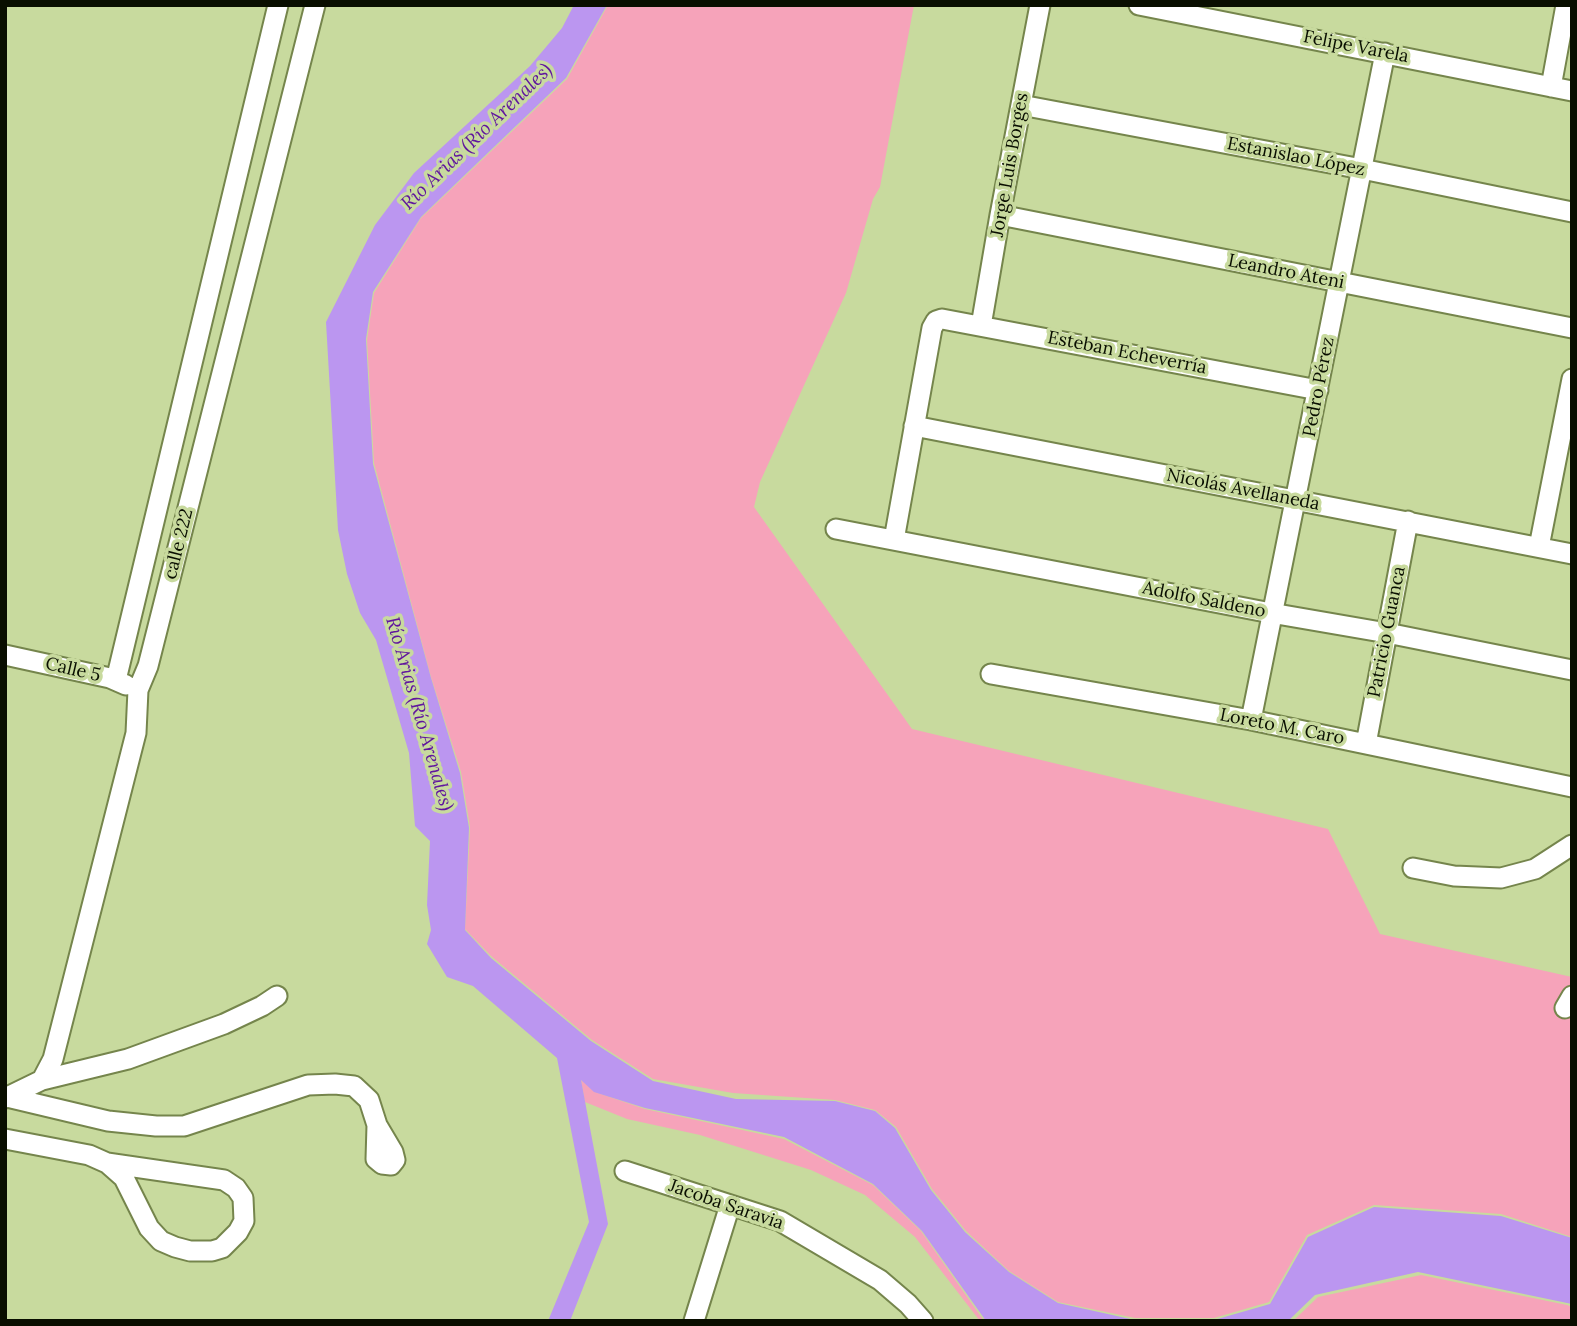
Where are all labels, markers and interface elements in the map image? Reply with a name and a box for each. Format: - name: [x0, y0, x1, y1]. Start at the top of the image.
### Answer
- street label: Felipe Varela: [1302, 26, 1410, 68]
- water label: Río Arias (Río Arenales): [397, 59, 557, 215]
- street label: Jorge Luis Borges: [987, 91, 1033, 239]
- street label: Estanislao López: [1225, 133, 1367, 181]
- street label: Leandro Ateni: [1226, 250, 1346, 294]
- street label: Esteban Echeverría: [1046, 327, 1208, 379]
- street label: Pedro Pérez: [1299, 335, 1339, 439]
- street label: Nicolás Avellaneda: [1165, 465, 1321, 515]
- street label: calle 222: [160, 506, 198, 582]
- street label: Patricio Guanca: [1364, 565, 1410, 699]
- street label: Adolfo Saldeno: [1141, 577, 1267, 623]
- water label: Río Arias (Río Arenales): [380, 614, 458, 814]
- street label: Calle 5: [43, 653, 103, 687]
- street label: Loreto M. Caro: [1218, 704, 1346, 750]
- street label: Jacoba Saravia: [666, 1175, 786, 1235]

